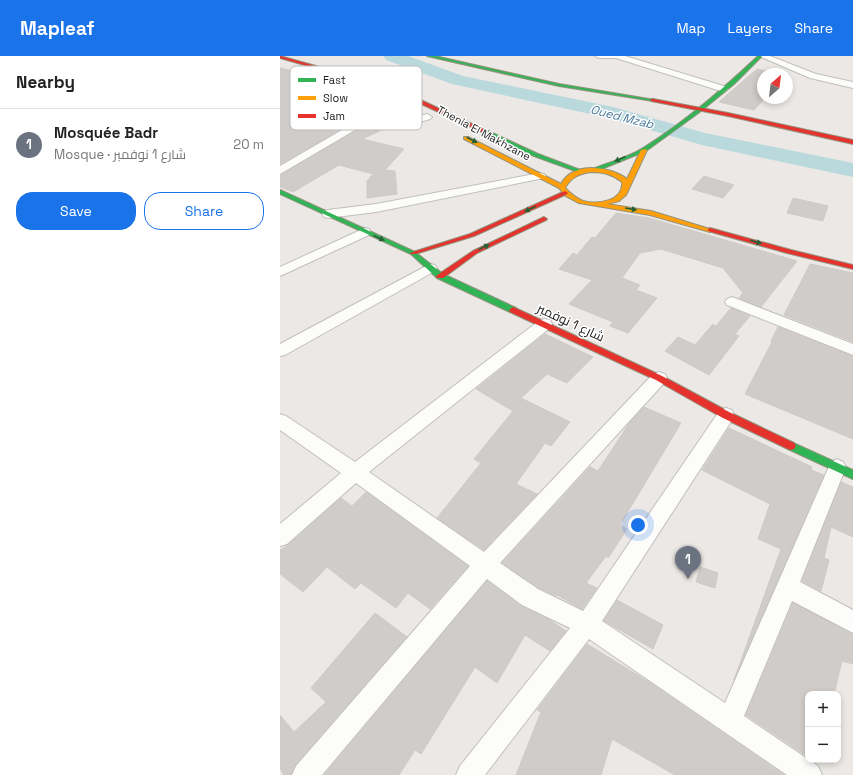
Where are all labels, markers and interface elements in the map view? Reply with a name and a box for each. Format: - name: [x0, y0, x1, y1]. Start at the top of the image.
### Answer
- text: Mapleaf: [20, 16, 94, 41]
- text: Map: [676, 19, 706, 37]
- text: Layers: [728, 19, 772, 37]
- text: Share: [794, 19, 833, 37]
- legend: [290, 66, 422, 130]
- north arrow: [757, 68, 793, 104]
- text: Nearby: [16, 71, 75, 93]
- text: Fast: [323, 73, 346, 87]
- text: Slow: [323, 91, 348, 105]
- water label: Oued Mzab: [589, 101, 656, 133]
- street label: Thenia El Makhzane: [435, 102, 533, 164]
- text: Jam: [323, 109, 345, 123]
- text: Mosquée Badr: [54, 123, 158, 142]
- text: 1: [26, 136, 32, 153]
- text: 20 m: [233, 136, 264, 153]
- one-way arrow: [466, 137, 477, 144]
- text: Mosque · شارع 1 نوفمبر: [54, 146, 186, 163]
- one-way arrow: [615, 156, 626, 162]
- button: Save: [16, 192, 136, 230]
- button: Share: [144, 192, 264, 230]
- one-way arrow: [524, 206, 535, 212]
- one-way arrow: [625, 206, 637, 212]
- one-way arrow: [373, 234, 385, 241]
- one-way arrow: [751, 239, 763, 245]
- one-way arrow: [479, 244, 490, 250]
- street label: شارع 1 نوفمبر: [533, 299, 607, 346]
- your location: [628, 515, 648, 535]
- pin: 1: [675, 546, 701, 579]
- map controls: [805, 691, 841, 763]
- button: +: [805, 691, 841, 727]
- button: −: [805, 727, 841, 763]

